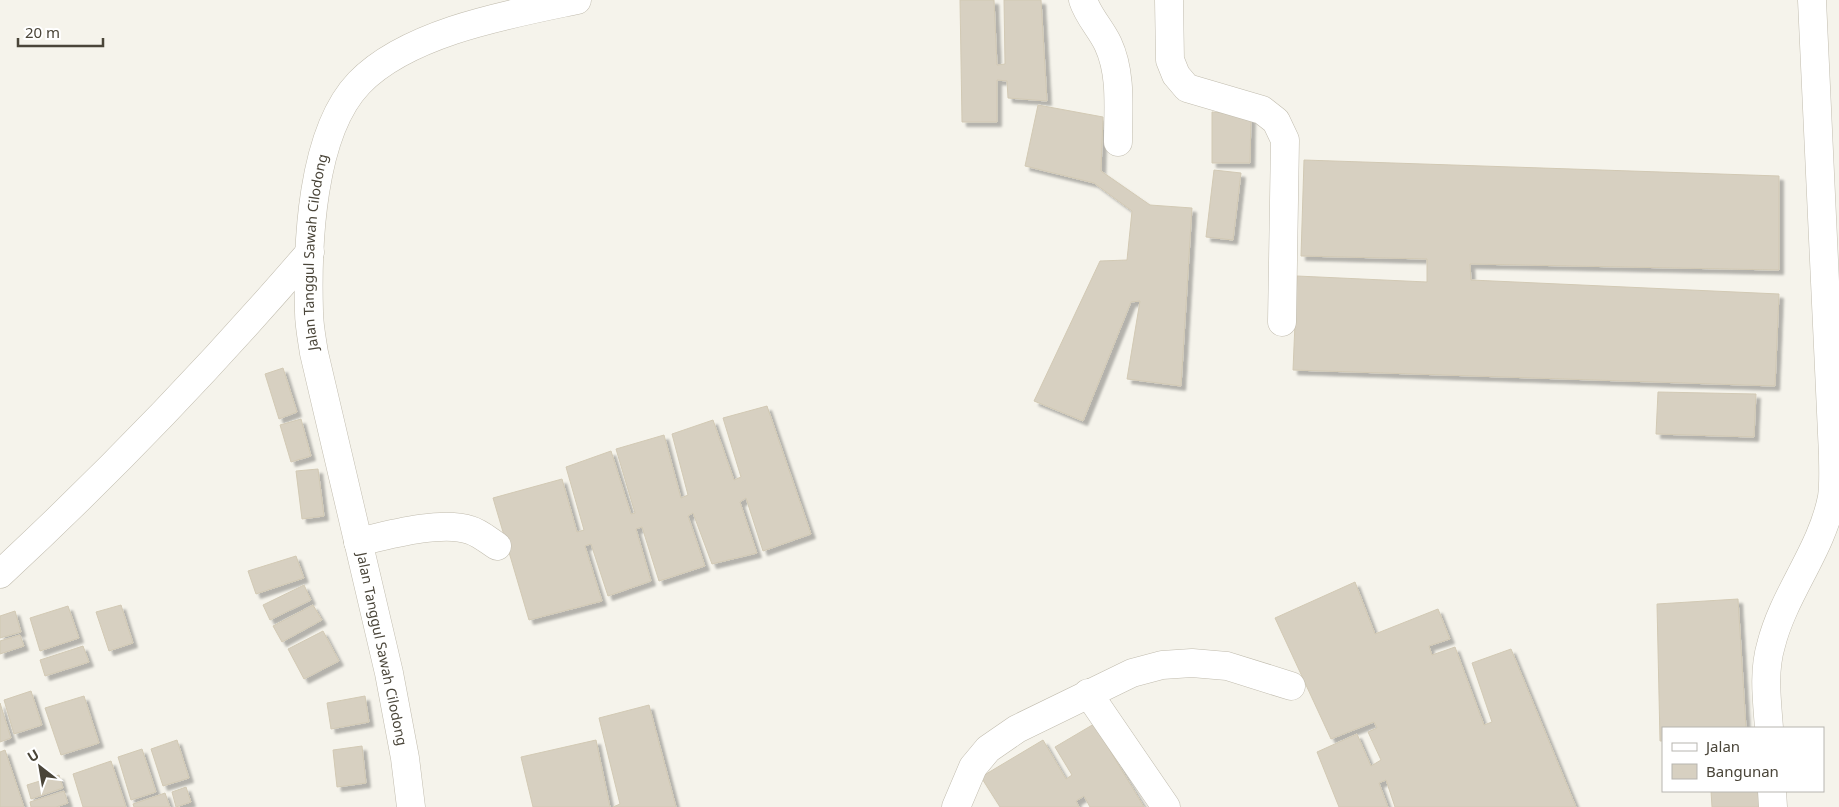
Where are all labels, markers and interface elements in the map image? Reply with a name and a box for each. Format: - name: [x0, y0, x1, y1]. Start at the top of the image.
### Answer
- scale bar: [18, 15, 102, 47]
- text: 20 m: [25, 22, 60, 42]
- street label: Jalan Tanggul Sawah Cilodong: [299, 152, 332, 354]
- street label: Jalan Tanggul Sawah Cilodong: [352, 548, 412, 747]
- legend: [1662, 727, 1824, 792]
- text: Jalan: [1704, 736, 1740, 756]
- north arrow: [15, 742, 65, 792]
- text: U: [24, 745, 42, 766]
- text: Bangunan: [1706, 761, 1779, 781]

